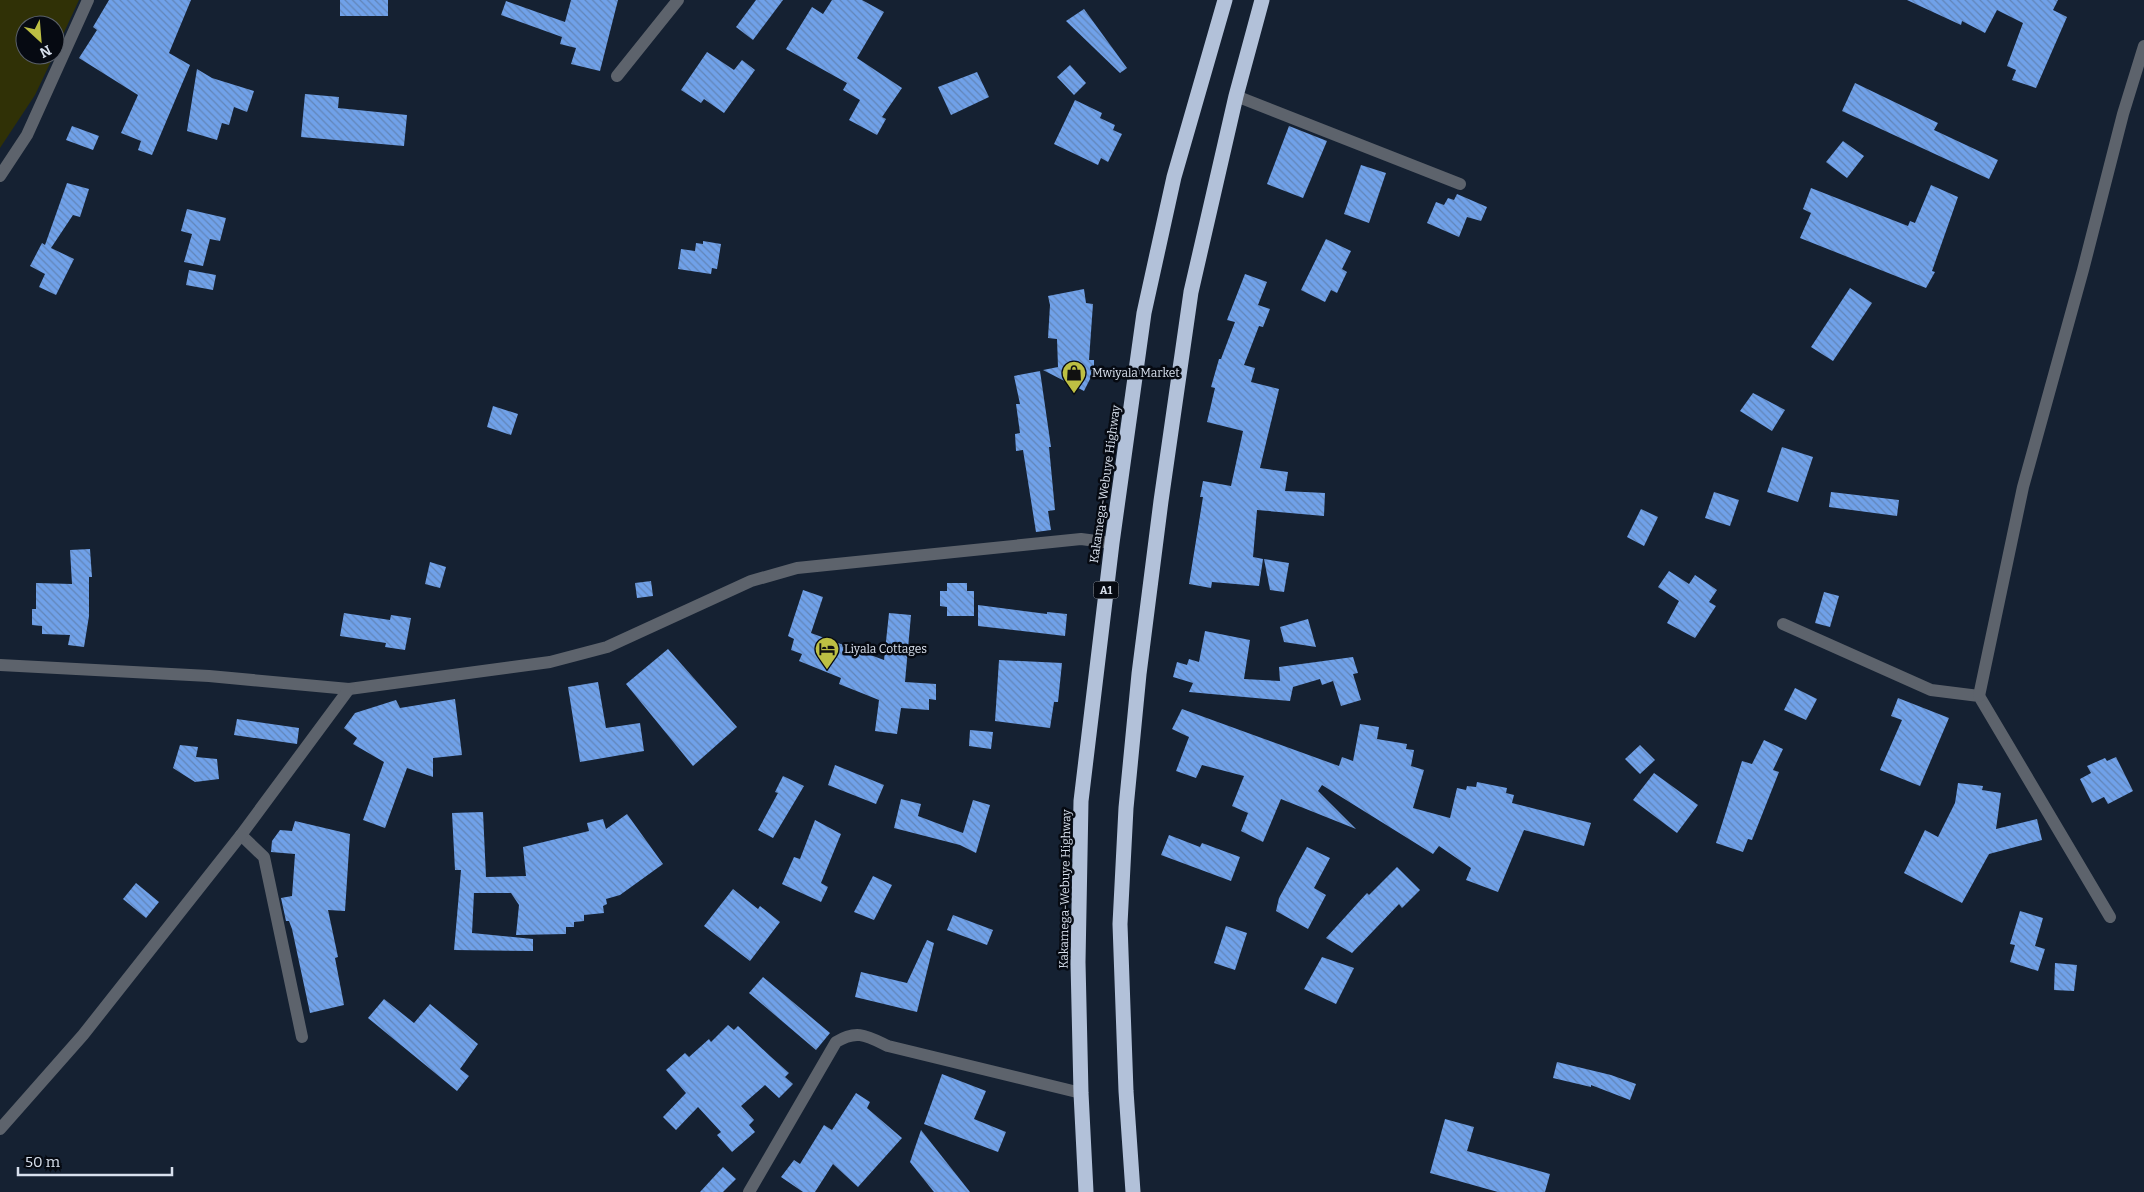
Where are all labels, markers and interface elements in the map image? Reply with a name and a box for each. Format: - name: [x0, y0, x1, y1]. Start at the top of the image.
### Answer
- north arrow: [15, 15, 65, 65]
- text: N: [37, 41, 54, 61]
- shop icon: Mwiyala Market: [1061, 360, 1087, 394]
- place label: Mwiyala Market: [1092, 366, 1180, 380]
- street label: Kakamega-Webuye Highway: [1087, 403, 1123, 564]
- road number: A1: [1094, 582, 1118, 598]
- hotel icon: Liyala Cottages: [814, 636, 840, 670]
- place label: Liyala Cottages: [844, 642, 927, 656]
- street label: Kakamega-Webuye Highway: [1057, 809, 1073, 969]
- scale bar: [18, 1144, 171, 1176]
- text: 50 m: [25, 1153, 61, 1171]

